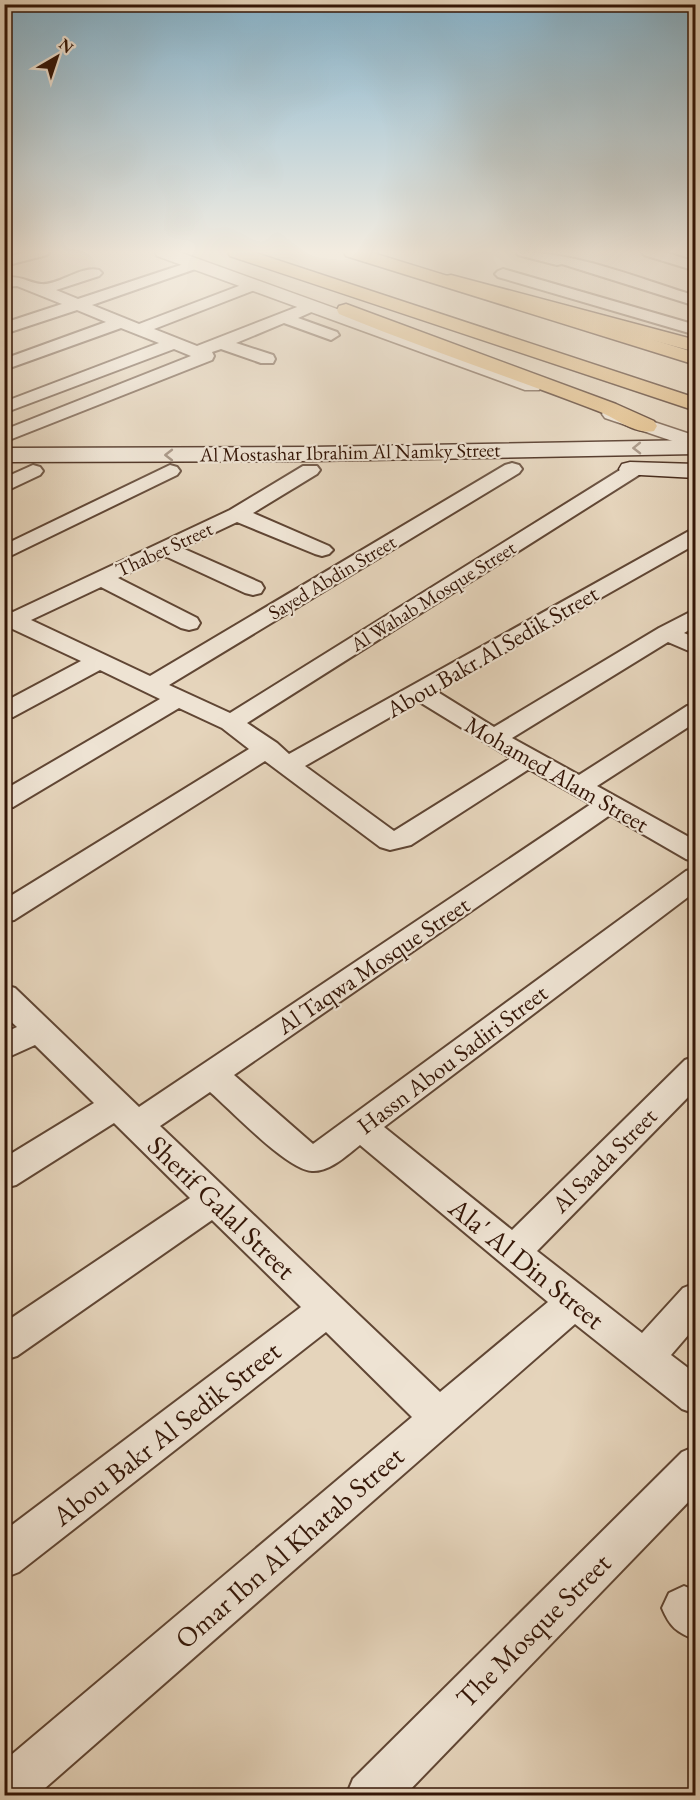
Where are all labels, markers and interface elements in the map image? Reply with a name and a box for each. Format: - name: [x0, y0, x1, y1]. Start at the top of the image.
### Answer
- north arrow: [27, 27, 87, 87]
- text: N: [54, 33, 78, 58]
- street label: Al Mostashar Ibrahim Al Namky Street: [198, 436, 501, 468]
- one-way arrow: [633, 442, 642, 454]
- one-way arrow: [165, 449, 174, 461]
- street label: Thabet Street: [111, 515, 217, 583]
- street label: Sayed Abdin Street: [263, 528, 401, 625]
- street label: Al Wahab Mosque Street: [345, 534, 521, 658]
- street label: Abou Bakr Al Sedik Street: [379, 577, 604, 725]
- street label: Mohamed Alam Street: [459, 709, 655, 840]
- street label: Al Taqwa Mosque Street: [270, 889, 476, 1042]
- street label: Hassn Abou Sadiri Street: [351, 977, 554, 1141]
- street label: Al Saada Street: [544, 1100, 664, 1220]
- street label: Sherif Galal Street: [140, 1127, 304, 1287]
- street label: Ala' Al Din Street: [441, 1189, 612, 1337]
- street label: Abou Bakr Al Sedik Street: [44, 1332, 288, 1534]
- street label: Omar Ibn Al Khatab Street: [167, 1438, 411, 1656]
- street label: The Mosque Street: [448, 1545, 618, 1715]

